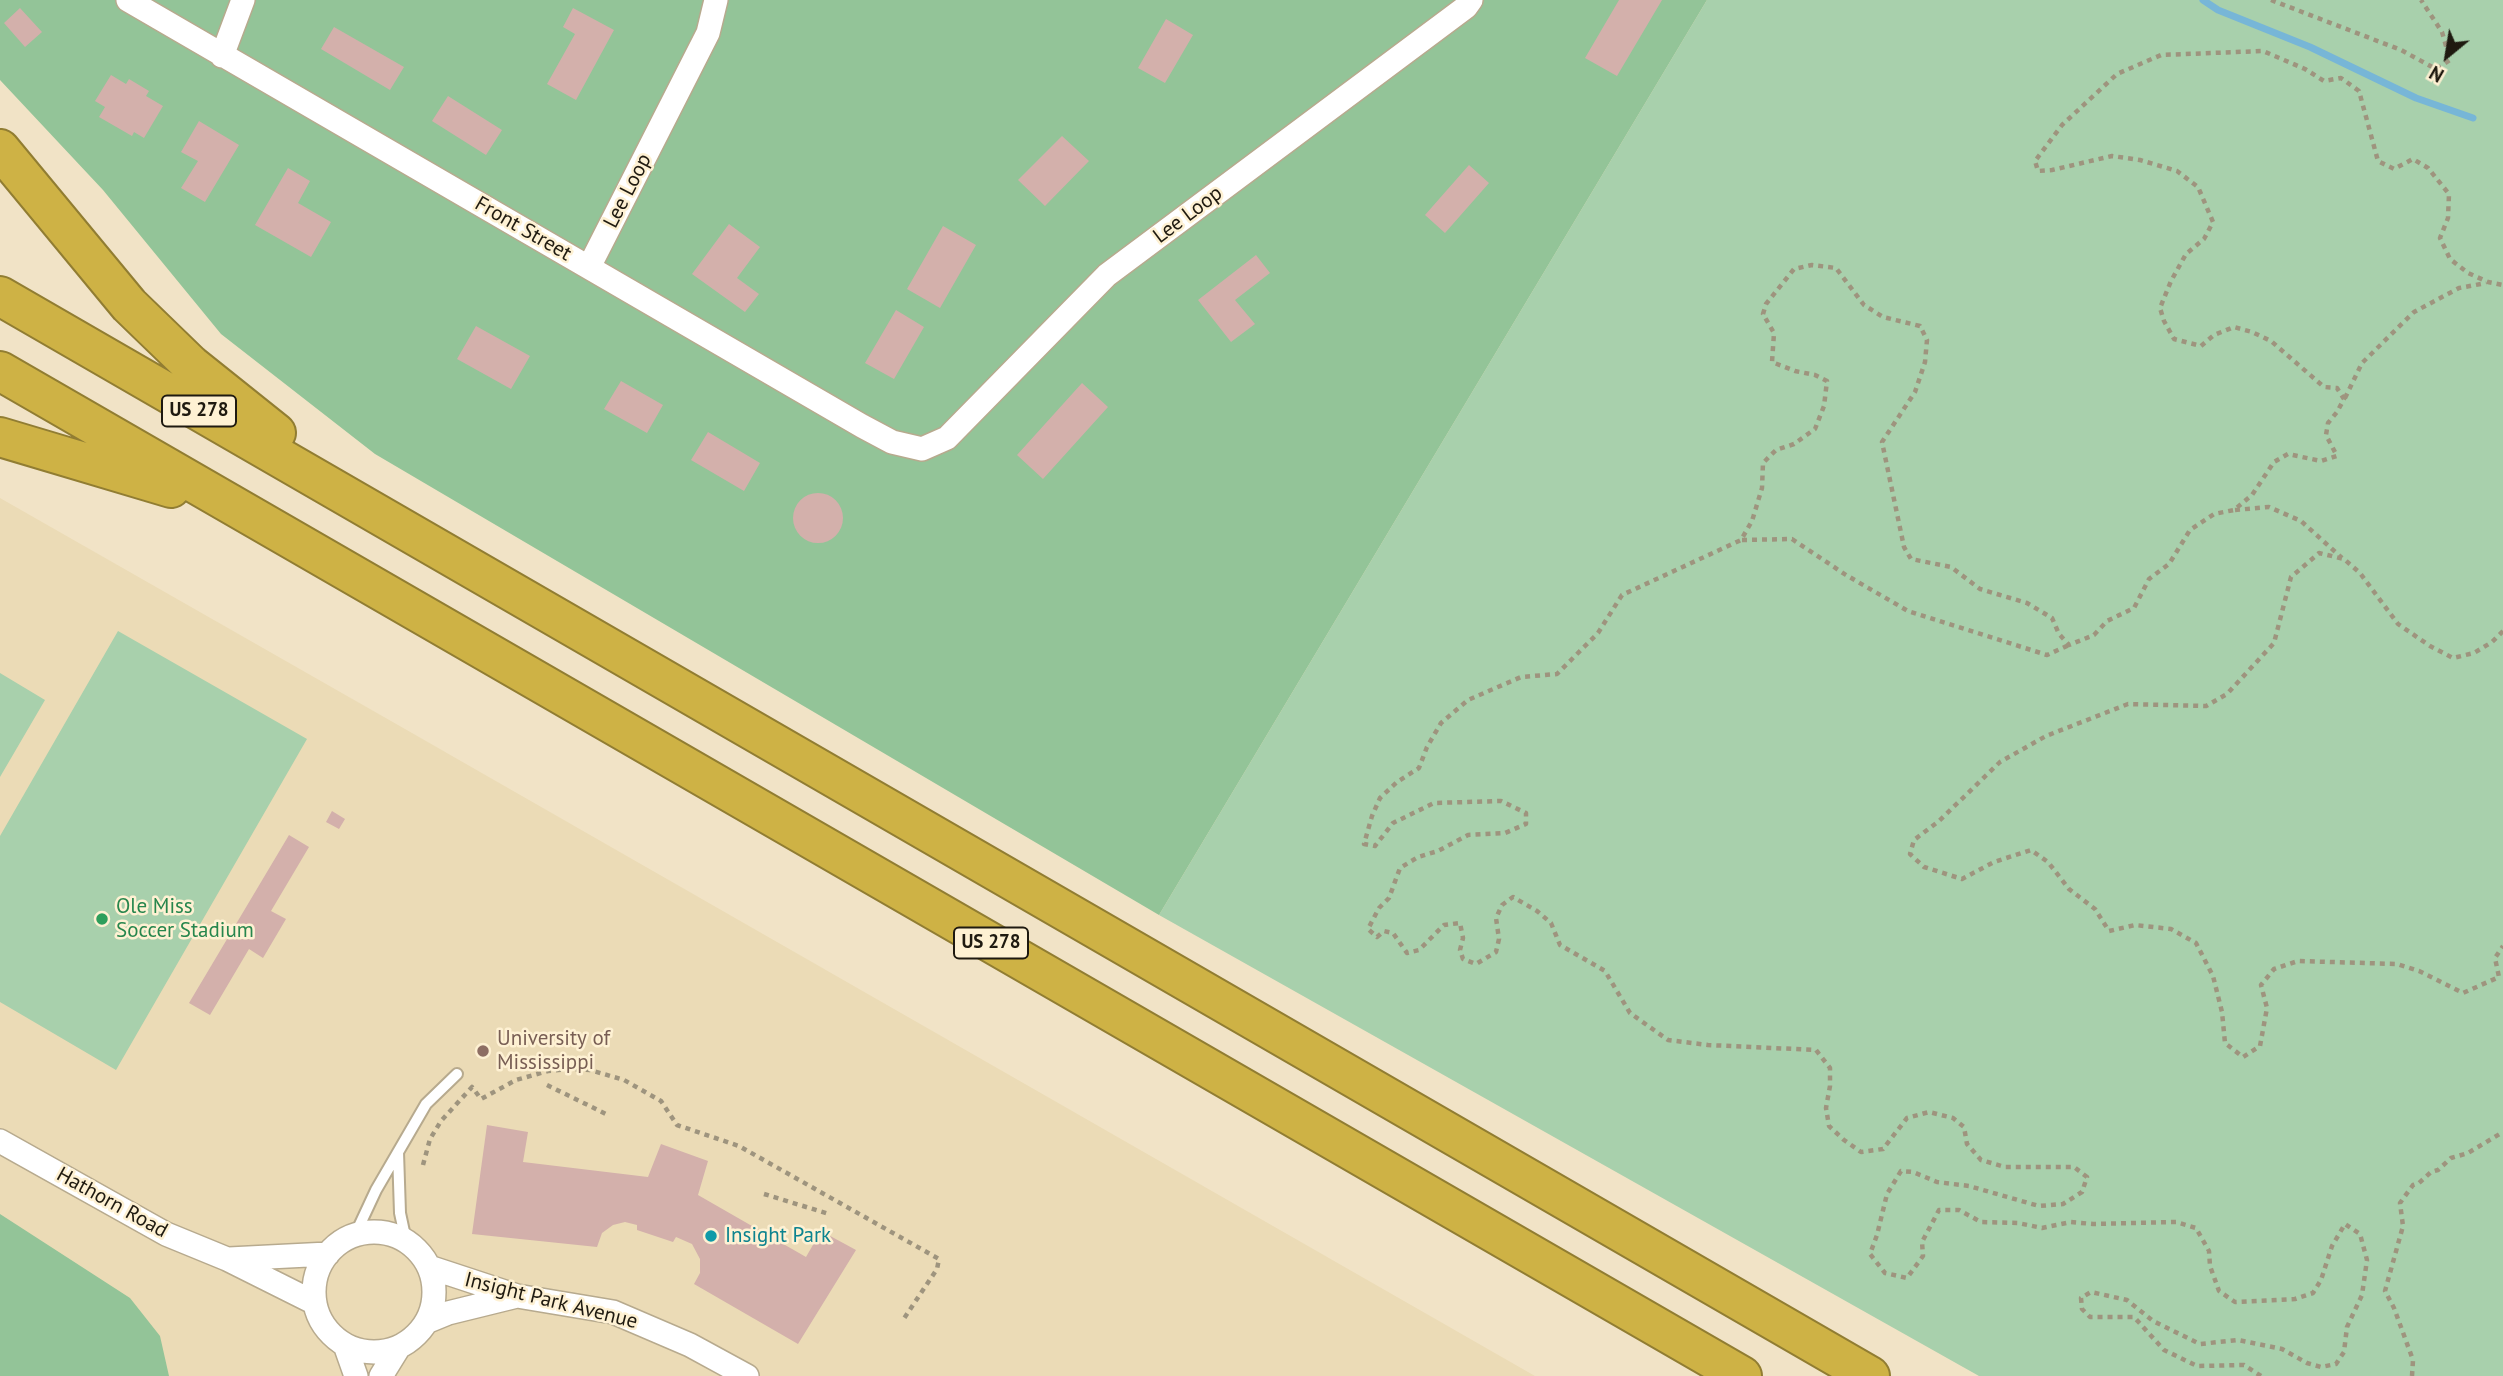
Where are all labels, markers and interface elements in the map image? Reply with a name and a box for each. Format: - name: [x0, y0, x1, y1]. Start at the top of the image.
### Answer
- north arrow: [2412, 21, 2482, 91]
- text: N: [2425, 61, 2448, 88]
- street label: Lee Loop: [599, 150, 657, 232]
- street label: Lee Loop: [1149, 181, 1227, 249]
- street label: Front Street: [470, 191, 576, 267]
- road number: US 278: [162, 396, 236, 426]
- place label: Ole Miss Soccer Stadium: [116, 894, 254, 944]
- marker: Ole Miss Soccer Stadium: [94, 911, 110, 927]
- road number: US 278: [954, 928, 1028, 959]
- place label: University of Mississippi: [497, 1026, 610, 1076]
- marker: University of Mississippi: [475, 1043, 491, 1059]
- street label: Hathorn Road: [52, 1162, 172, 1244]
- place label: Insight Park: [725, 1223, 831, 1249]
- marker: Insight Park: [703, 1228, 719, 1244]
- street label: Insight Park Avenue: [462, 1267, 640, 1335]

